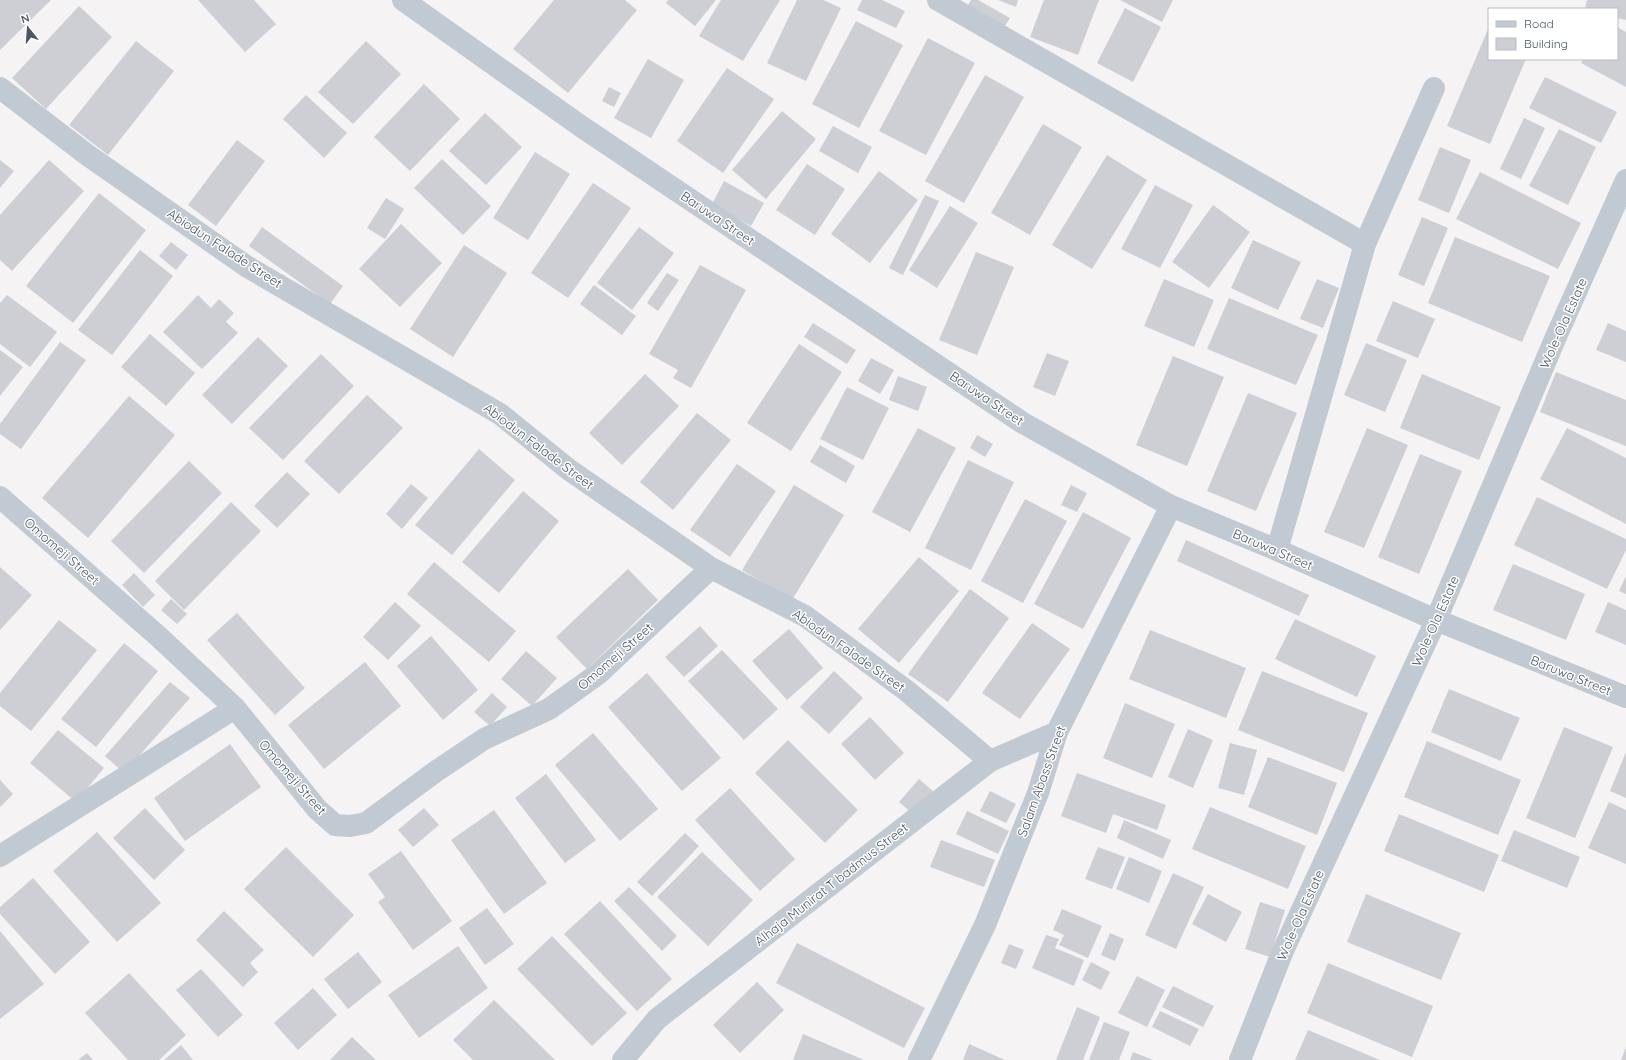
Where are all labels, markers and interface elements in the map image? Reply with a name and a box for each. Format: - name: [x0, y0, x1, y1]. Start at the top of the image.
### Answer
- north arrow: [8, 8, 48, 48]
- legend: [1488, 8, 1618, 60]
- text: N: [19, 11, 31, 26]
- text: Road: [1524, 16, 1554, 31]
- text: Building: [1524, 36, 1568, 51]
- street label: Baruwa Street: [678, 187, 758, 249]
- street label: Abiodun Falade Street: [165, 205, 285, 291]
- street label: Wole-Ola Estate: [1536, 275, 1590, 371]
- street label: Baruwa Street: [947, 367, 1027, 429]
- street label: Abiodun Falade Street: [481, 399, 597, 493]
- street label: Omomeji Street: [21, 514, 103, 588]
- street label: Baruwa Street: [1231, 525, 1315, 573]
- street label: Wole-Ola Estate: [1408, 573, 1462, 669]
- street label: Abiodun Falade Street: [790, 605, 908, 695]
- street label: Omomeji Street: [574, 619, 656, 693]
- street label: Baruwa Street: [1528, 652, 1614, 698]
- street label: Salam Abass Street: [1013, 723, 1069, 839]
- street label: Omomeji Street: [256, 736, 330, 818]
- street label: Alhaja Munirat T badmus Street: [751, 819, 911, 949]
- street label: Wole-Ola Estate: [1273, 867, 1327, 963]

